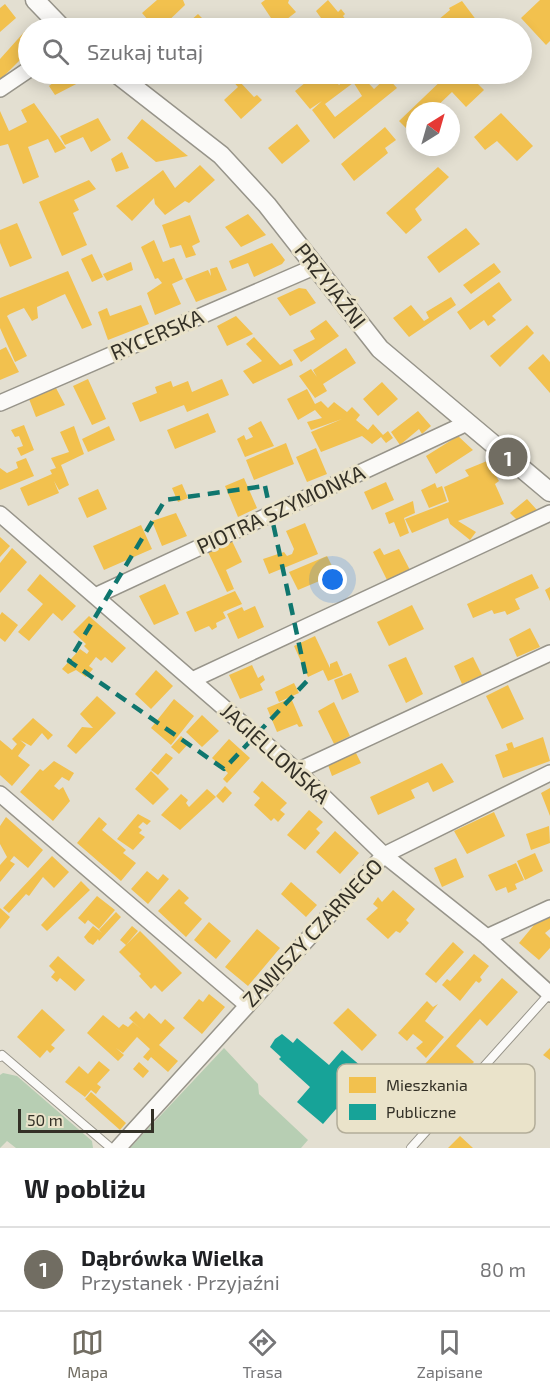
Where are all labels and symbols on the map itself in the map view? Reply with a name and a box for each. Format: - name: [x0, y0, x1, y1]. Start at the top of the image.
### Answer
- north arrow: [406, 102, 460, 156]
- street label: PRZYJAŹNI: [290, 238, 372, 332]
- street label: RYCERSKA: [106, 303, 207, 364]
- pin: 1: [488, 434, 528, 480]
- street label: PIOTRA SZYMONKA: [192, 459, 368, 558]
- your location: [318, 565, 347, 594]
- street label: JAGIELLOŃSKA: [216, 697, 336, 808]
- street label: ZAWISZY CZARNEGO: [237, 853, 387, 1011]
- legend: [337, 1064, 535, 1133]
- text: Mieszkania: [386, 1075, 468, 1094]
- text: Publiczne: [386, 1102, 456, 1121]
- scale bar: [18, 1106, 154, 1134]

